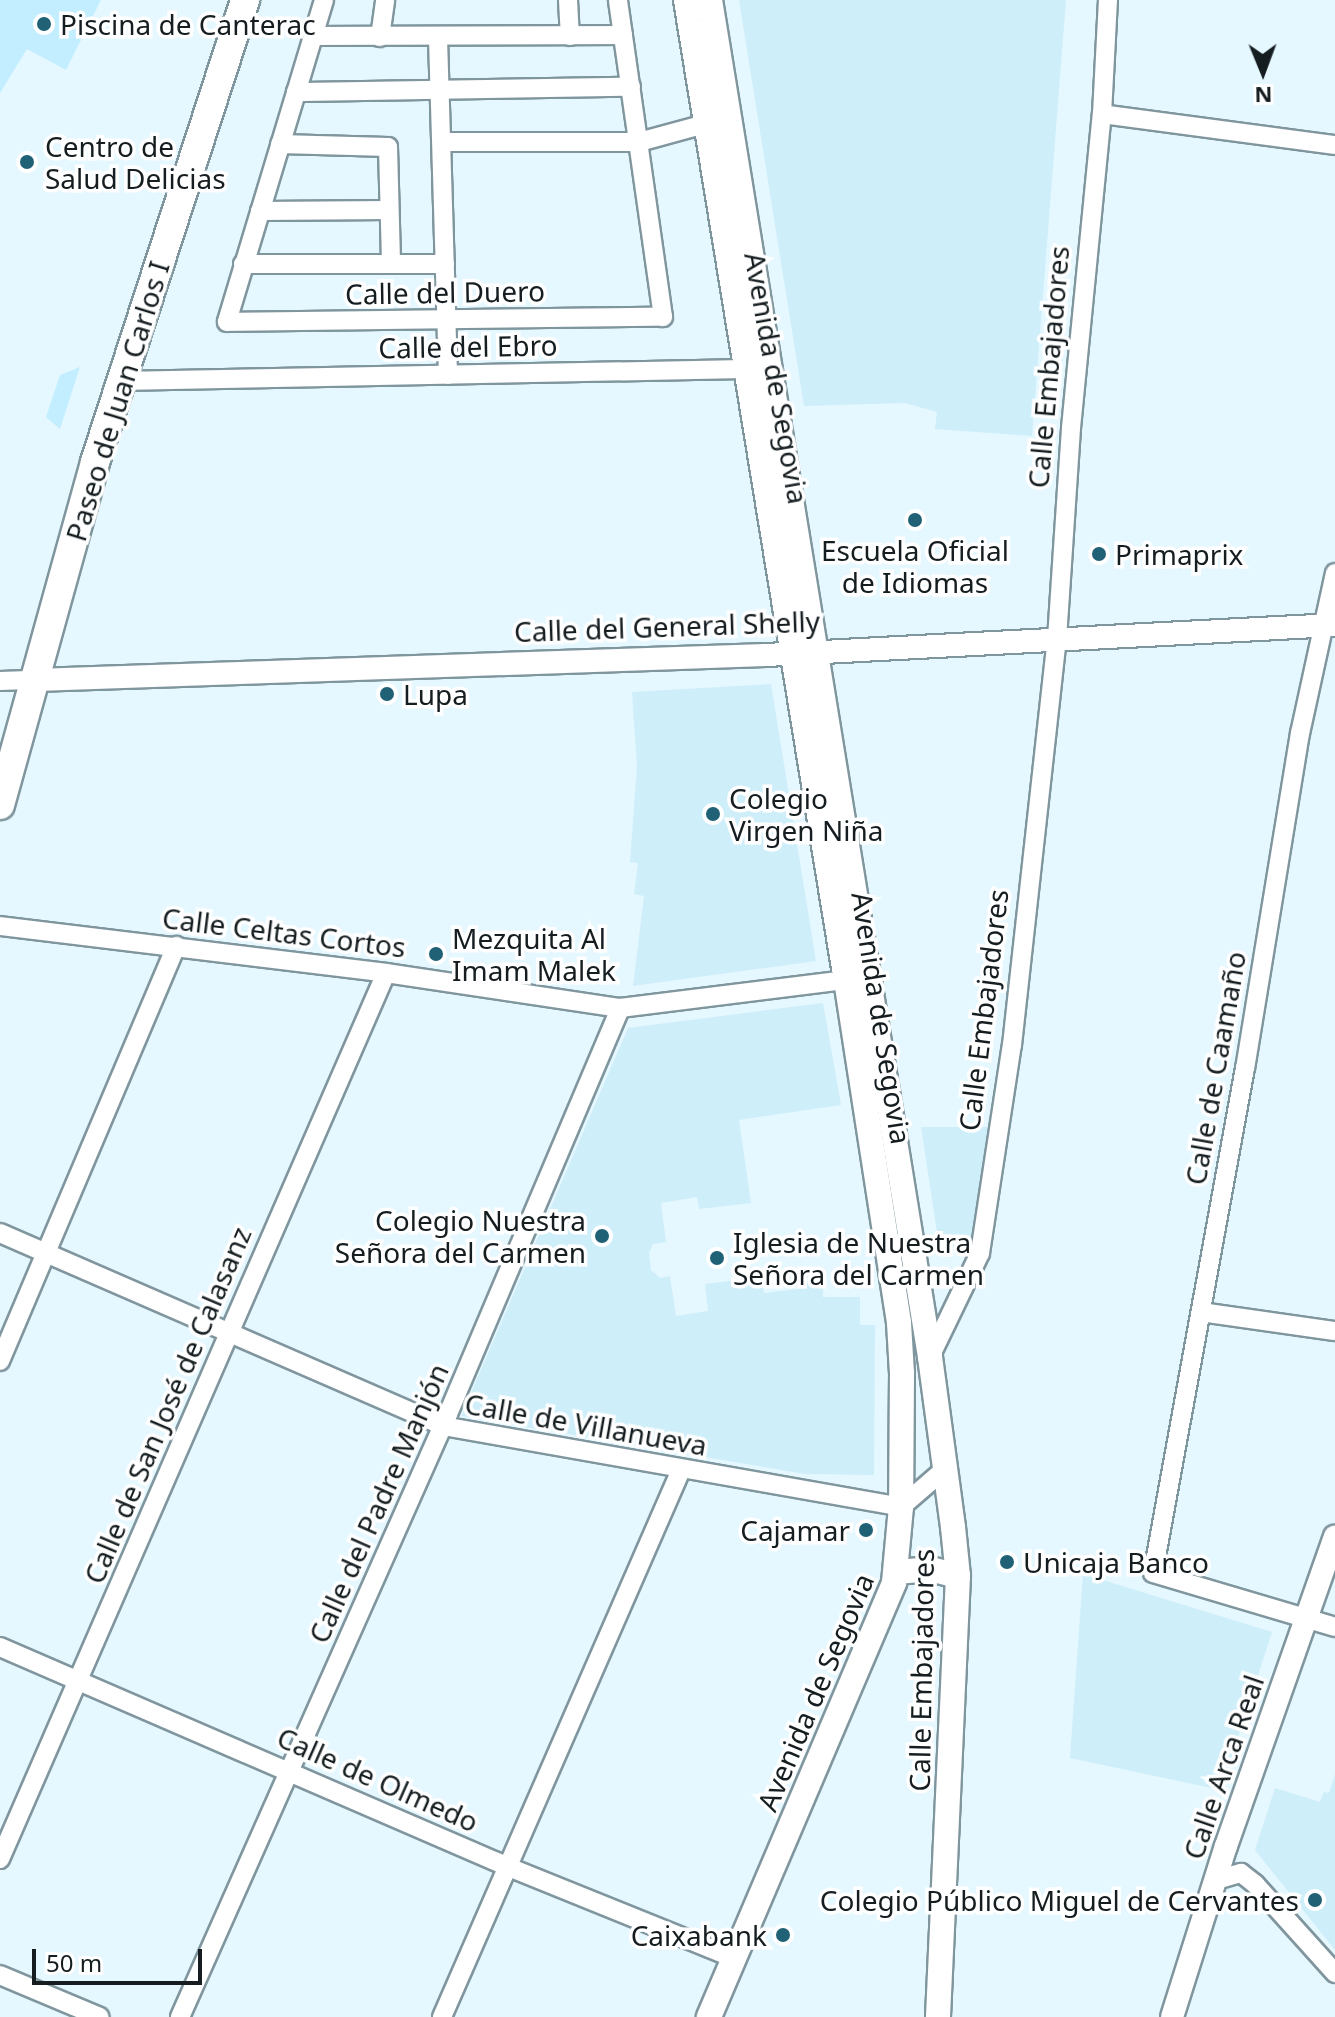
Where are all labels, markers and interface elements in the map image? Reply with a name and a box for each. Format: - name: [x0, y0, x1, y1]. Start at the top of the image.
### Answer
- place label: Piscina de Canterac: [60, 7, 316, 41]
- marker: Piscina de Canterac: [35, 15, 53, 33]
- north arrow: [1223, 32, 1303, 112]
- text: N: [1254, 81, 1273, 111]
- place label: Centro de Salud Delicias: [45, 129, 226, 195]
- marker: Centro de Salud Delicias: [16, 151, 38, 173]
- street label: Calle Embajadores: [1021, 245, 1075, 489]
- street label: Avenida de Segovia: [738, 250, 816, 506]
- street label: Paseo de Juan Carlos I: [58, 257, 176, 545]
- street label: Calle del Duero: [345, 273, 545, 311]
- street label: Calle del Ebro: [378, 328, 558, 364]
- marker: Escuela Oficial de Idiomas: [906, 511, 924, 529]
- place label: Escuela Oficial de Idiomas: [821, 533, 1009, 599]
- place label: Primaprix: [1115, 537, 1243, 571]
- marker: Primaprix: [1090, 545, 1108, 563]
- street label: Calle del General Shelly: [513, 604, 821, 648]
- place label: Lupa: [403, 677, 468, 711]
- marker: Lupa: [378, 685, 396, 703]
- place label: Colegio Virgen Niña: [729, 781, 883, 847]
- marker: Colegio Virgen Niña: [704, 805, 722, 823]
- street label: Calle Embajadores: [952, 887, 1014, 1133]
- street label: Avenida de Segovia: [845, 890, 919, 1146]
- street label: Calle Celtas Cortos: [160, 900, 408, 964]
- place label: Mezquita Al Imam Malek: [452, 921, 616, 987]
- marker: Mezquita Al Imam Malek: [427, 945, 445, 963]
- street label: Calle de Caamaño: [1178, 949, 1252, 1187]
- place label: Colegio Nuestra Señora del Carmen: [335, 1203, 586, 1269]
- street label: Calle de San José de Calasanz: [76, 1222, 258, 1588]
- place label: Iglesia de Nuestra Señora del Carmen: [733, 1225, 984, 1291]
- marker: Colegio Nuestra Señora del Carmen: [593, 1227, 611, 1245]
- marker: Iglesia de Nuestra Señora del Carmen: [708, 1249, 726, 1267]
- street label: Calle del Padre Manjón: [301, 1358, 455, 1648]
- street label: Calle de Villanueva: [462, 1386, 710, 1462]
- place label: Cajamar: [740, 1513, 850, 1547]
- marker: Cajamar: [857, 1521, 875, 1539]
- place label: Unicaja Banco: [1023, 1545, 1209, 1579]
- street label: Calle Embajadores: [902, 1548, 940, 1792]
- marker: Unicaja Banco: [998, 1553, 1016, 1571]
- street label: Avenida de Segovia: [750, 1568, 880, 1816]
- street label: Calle Arca Real: [1176, 1671, 1270, 1863]
- street label: Calle de Olmedo: [272, 1720, 484, 1838]
- place label: Colegio Público Miguel de Cervantes: [820, 1883, 1299, 1917]
- marker: Colegio Público Miguel de Cervantes: [1306, 1891, 1324, 1909]
- place label: Caixabank: [631, 1918, 767, 1952]
- marker: Caixabank: [774, 1926, 792, 1944]
- scale bar: [36, 1933, 206, 1983]
- text: 50 m: [46, 1946, 102, 1979]

